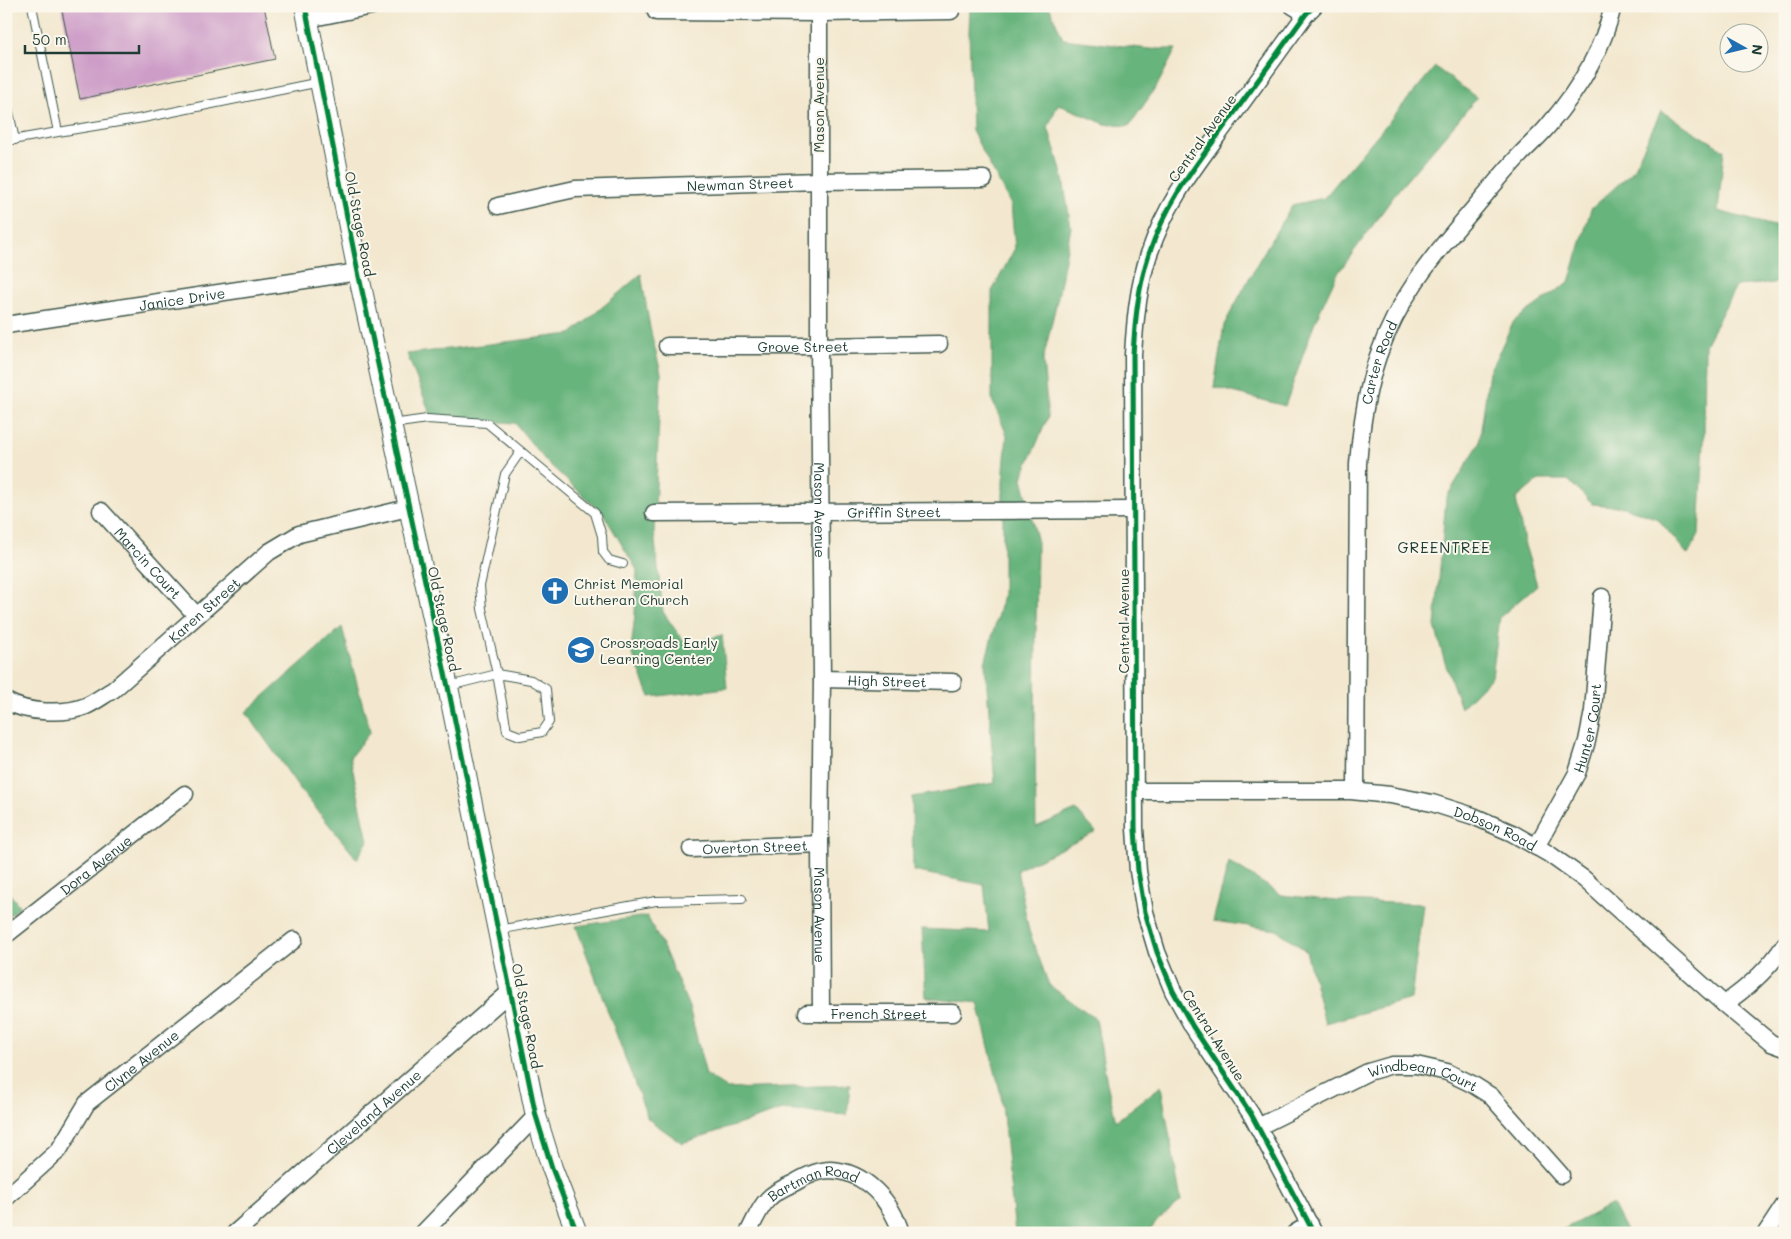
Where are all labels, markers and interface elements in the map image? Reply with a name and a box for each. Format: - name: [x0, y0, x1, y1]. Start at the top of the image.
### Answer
- scale bar: [25, 22, 139, 54]
- north arrow: [1718, 22, 1768, 72]
- text: 50 m: [32, 29, 67, 49]
- text: N: [1747, 43, 1768, 56]
- street label: Mason Avenue: [809, 57, 828, 153]
- street label: Central Avenue: [1164, 90, 1240, 186]
- street label: Old Stage Road: [340, 170, 380, 278]
- street label: Newman Street: [686, 172, 794, 195]
- street label: Janice Drive: [138, 283, 226, 314]
- street label: Carter Road: [1356, 317, 1401, 406]
- street label: Grove Street: [758, 336, 849, 356]
- street label: Mason Avenue: [811, 462, 830, 558]
- street label: Griffin Street: [847, 502, 941, 521]
- street label: Marcin Court: [111, 523, 186, 603]
- district label: GREENTREE: [1397, 537, 1491, 557]
- street label: Old Stage Road: [424, 565, 464, 673]
- street label: Central Avenue: [1114, 569, 1133, 673]
- street label: Karen Street: [164, 573, 244, 647]
- place label: Christ Memorial Lutheran Church: [574, 574, 689, 609]
- church icon: Christ Memorial Lutheran Church: [540, 576, 570, 606]
- place label: Crossroads Early Learning Center: [600, 633, 718, 668]
- school or university icon: Crossroads Early Learning Center: [566, 635, 596, 665]
- street label: High Street: [847, 670, 927, 691]
- street label: Hunter Court: [1568, 683, 1605, 775]
- street label: Dobson Road: [1451, 801, 1540, 855]
- street label: Dora Avenue: [56, 830, 135, 899]
- street label: Overton Street: [702, 835, 808, 858]
- street label: Mason Avenue: [811, 867, 830, 963]
- street label: Old Stage Road: [507, 962, 547, 1070]
- street label: Central Avenue: [1178, 986, 1250, 1084]
- street label: French Street: [831, 1004, 927, 1023]
- street label: Clyne Avenue: [100, 1025, 182, 1096]
- street label: Windbeam Court: [1365, 1056, 1482, 1095]
- street label: Cleveland Avenue: [322, 1065, 425, 1158]
- street label: Bartman Road: [763, 1160, 863, 1205]

